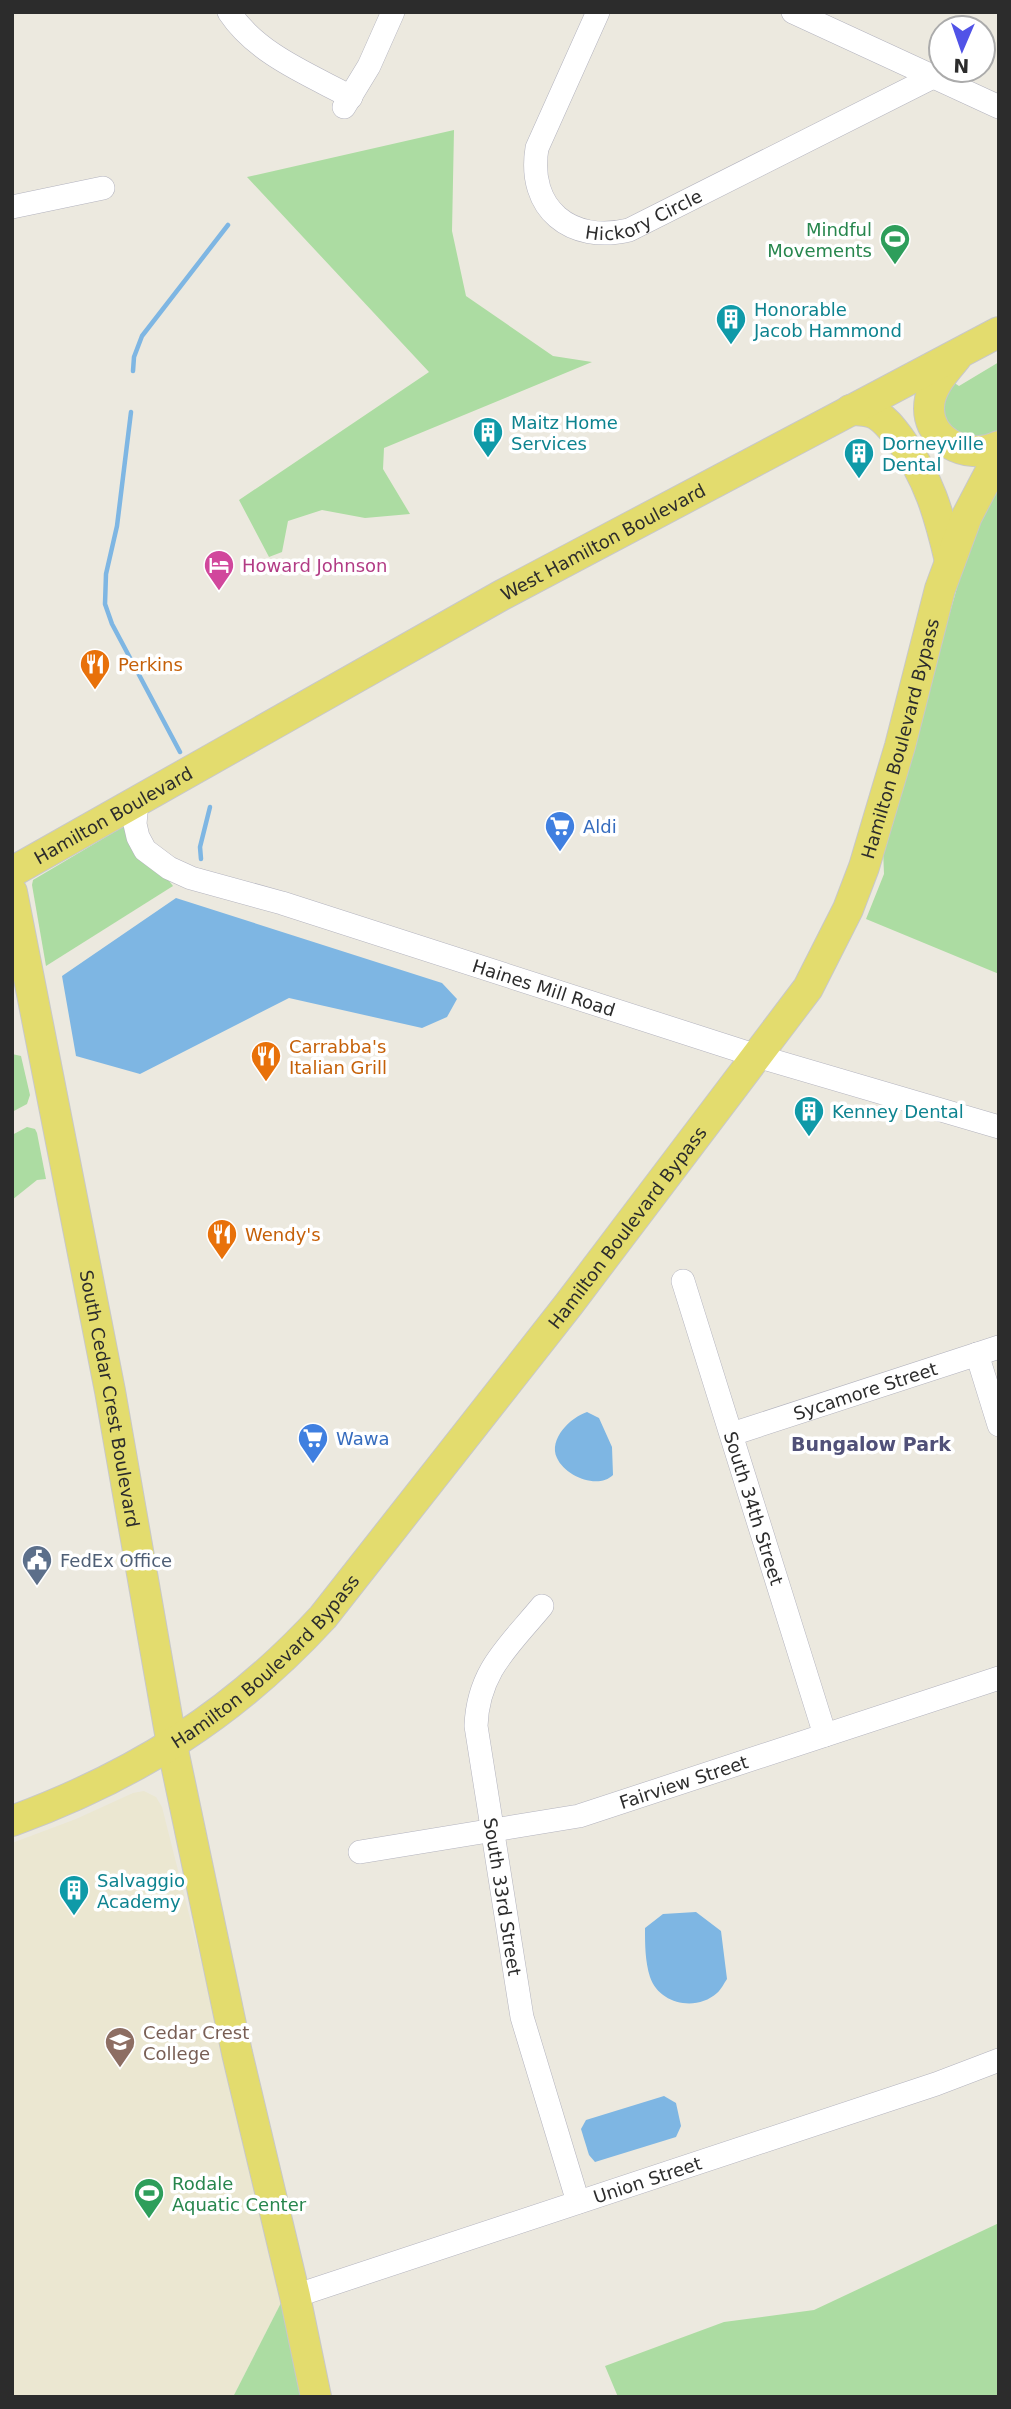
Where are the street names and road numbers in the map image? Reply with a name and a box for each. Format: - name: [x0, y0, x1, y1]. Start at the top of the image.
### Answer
- street label: Hickory Circle: [584, 185, 705, 244]
- street label: West Hamilton Boulevard: [497, 479, 709, 604]
- street label: Hamilton Boulevard Bypass: [857, 616, 943, 861]
- street label: Hamilton Boulevard: [30, 762, 196, 868]
- street label: Haines Mill Road: [470, 955, 618, 1020]
- street label: Hamilton Boulevard Bypass: [543, 1122, 710, 1333]
- street label: South Cedar Crest Boulevard: [76, 1268, 144, 1529]
- street label: Sycamore Street: [790, 1357, 940, 1424]
- street label: South 34th Street: [720, 1429, 788, 1588]
- street label: Hamilton Boulevard Bypass: [167, 1570, 363, 1752]
- street label: Fairview Street: [617, 1751, 751, 1813]
- street label: South 33rd Street: [480, 1816, 526, 1977]
- street label: Union Street: [591, 2152, 704, 2207]

